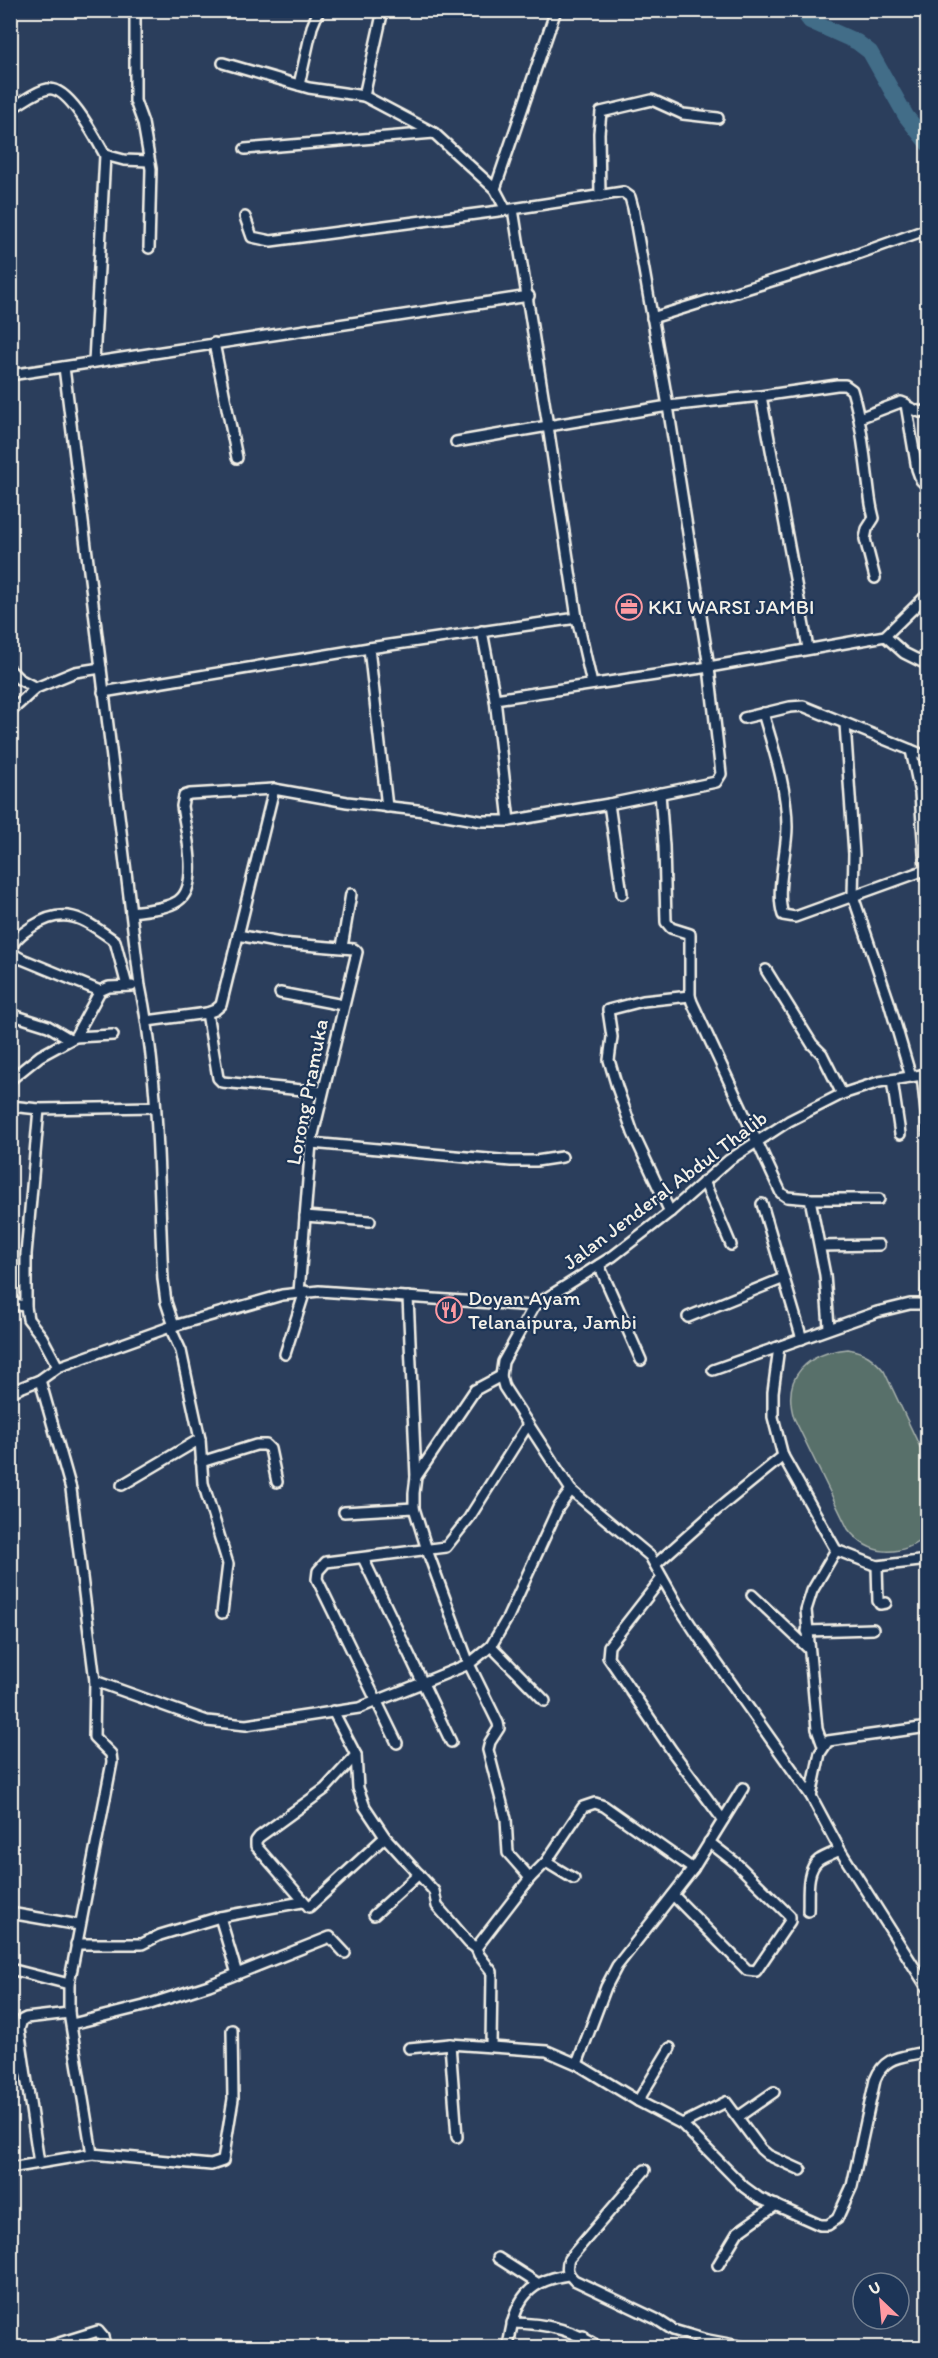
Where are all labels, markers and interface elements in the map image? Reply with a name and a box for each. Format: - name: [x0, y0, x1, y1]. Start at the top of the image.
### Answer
- office icon: KKI WARSI JAMBI: [614, 592, 644, 622]
- place label: KKI WARSI JAMBI: [648, 594, 815, 619]
- street label: Lorong Pramuka: [280, 1017, 333, 1167]
- street label: Jalan Jenderal Abdul Thalib: [558, 1105, 772, 1275]
- place label: Doyan Ayam Telanaipura, Jambi: [468, 1285, 637, 1334]
- restaurant icon: Doyan Ayam Telanaipura, Jambi: [434, 1295, 464, 1325]
- north arrow: [851, 2271, 911, 2331]
- text: U: [866, 2277, 884, 2299]

